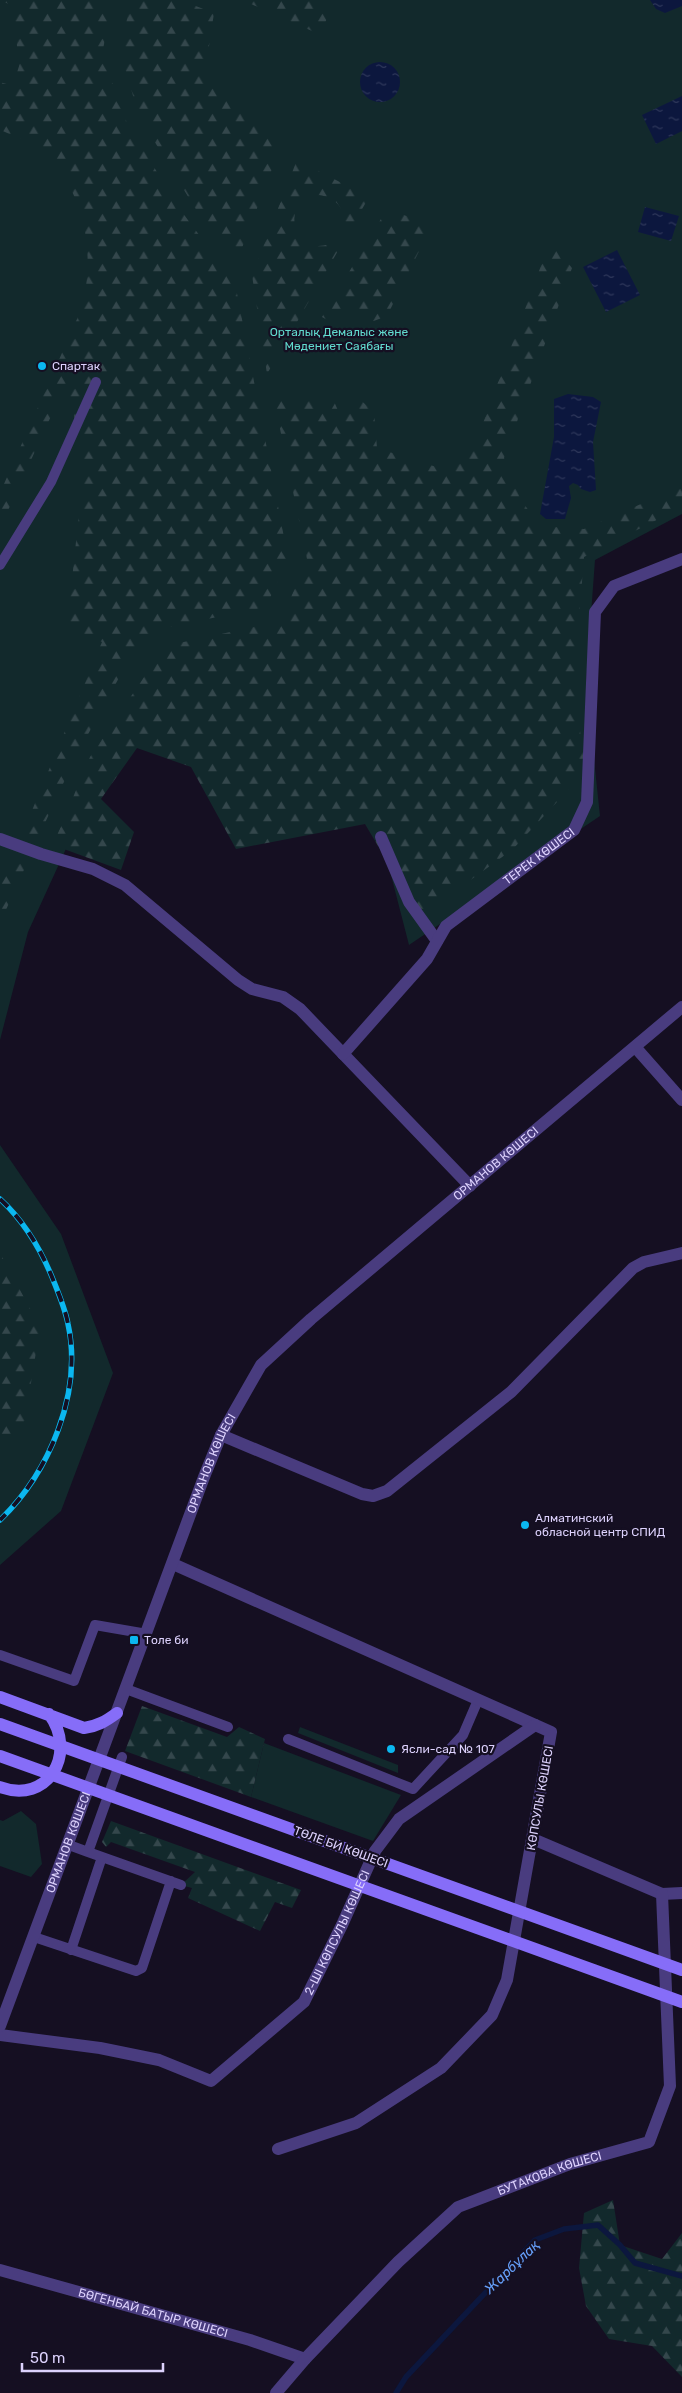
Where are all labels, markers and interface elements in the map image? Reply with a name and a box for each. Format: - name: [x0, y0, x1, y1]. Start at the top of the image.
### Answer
- park label: Орталық Демалыс және Мәдениет Саябағы: [270, 325, 409, 353]
- place label: Спартак: [52, 359, 101, 373]
- marker: Спартак: [36, 360, 48, 372]
- street label: ТЕРЕК КӨШЕСІ: [500, 825, 577, 888]
- street label: ОРМАНОВ КӨШЕСІ: [450, 1124, 541, 1203]
- street label: ОРМАНОВ КӨШЕСІ: [184, 1411, 239, 1515]
- place label: Алматинский обласной центр СПИД: [535, 1511, 666, 1539]
- marker: Алматинский обласной центр СПИД: [519, 1519, 531, 1531]
- place label: Толе би: [144, 1633, 189, 1647]
- marker: Толе би: [128, 1634, 140, 1646]
- place label: Ясли-сад № 107: [401, 1742, 495, 1756]
- marker: Ясли-сад № 107: [385, 1743, 397, 1755]
- street label: КӨПСУЛЫ КӨШЕСІ: [524, 1745, 556, 1851]
- street label: ОРМАНОВ КӨШЕСІ: [43, 1790, 93, 1895]
- street label: ТӨЛЕ БИ КӨШЕСІ: [292, 1823, 390, 1871]
- street label: 2-ШІ КӨПСУЛЫ КӨШЕСІ: [302, 1868, 373, 1997]
- street label: БУТАКОВА КӨШЕСІ: [495, 2149, 603, 2198]
- water label: Жарбұлақ: [481, 2236, 543, 2298]
- street label: БӨГЕНБАЙ БАТЫР КӨШЕСІ: [77, 2285, 229, 2340]
- scale bar: [22, 2340, 164, 2372]
- text: 50 m: [30, 2349, 65, 2367]

